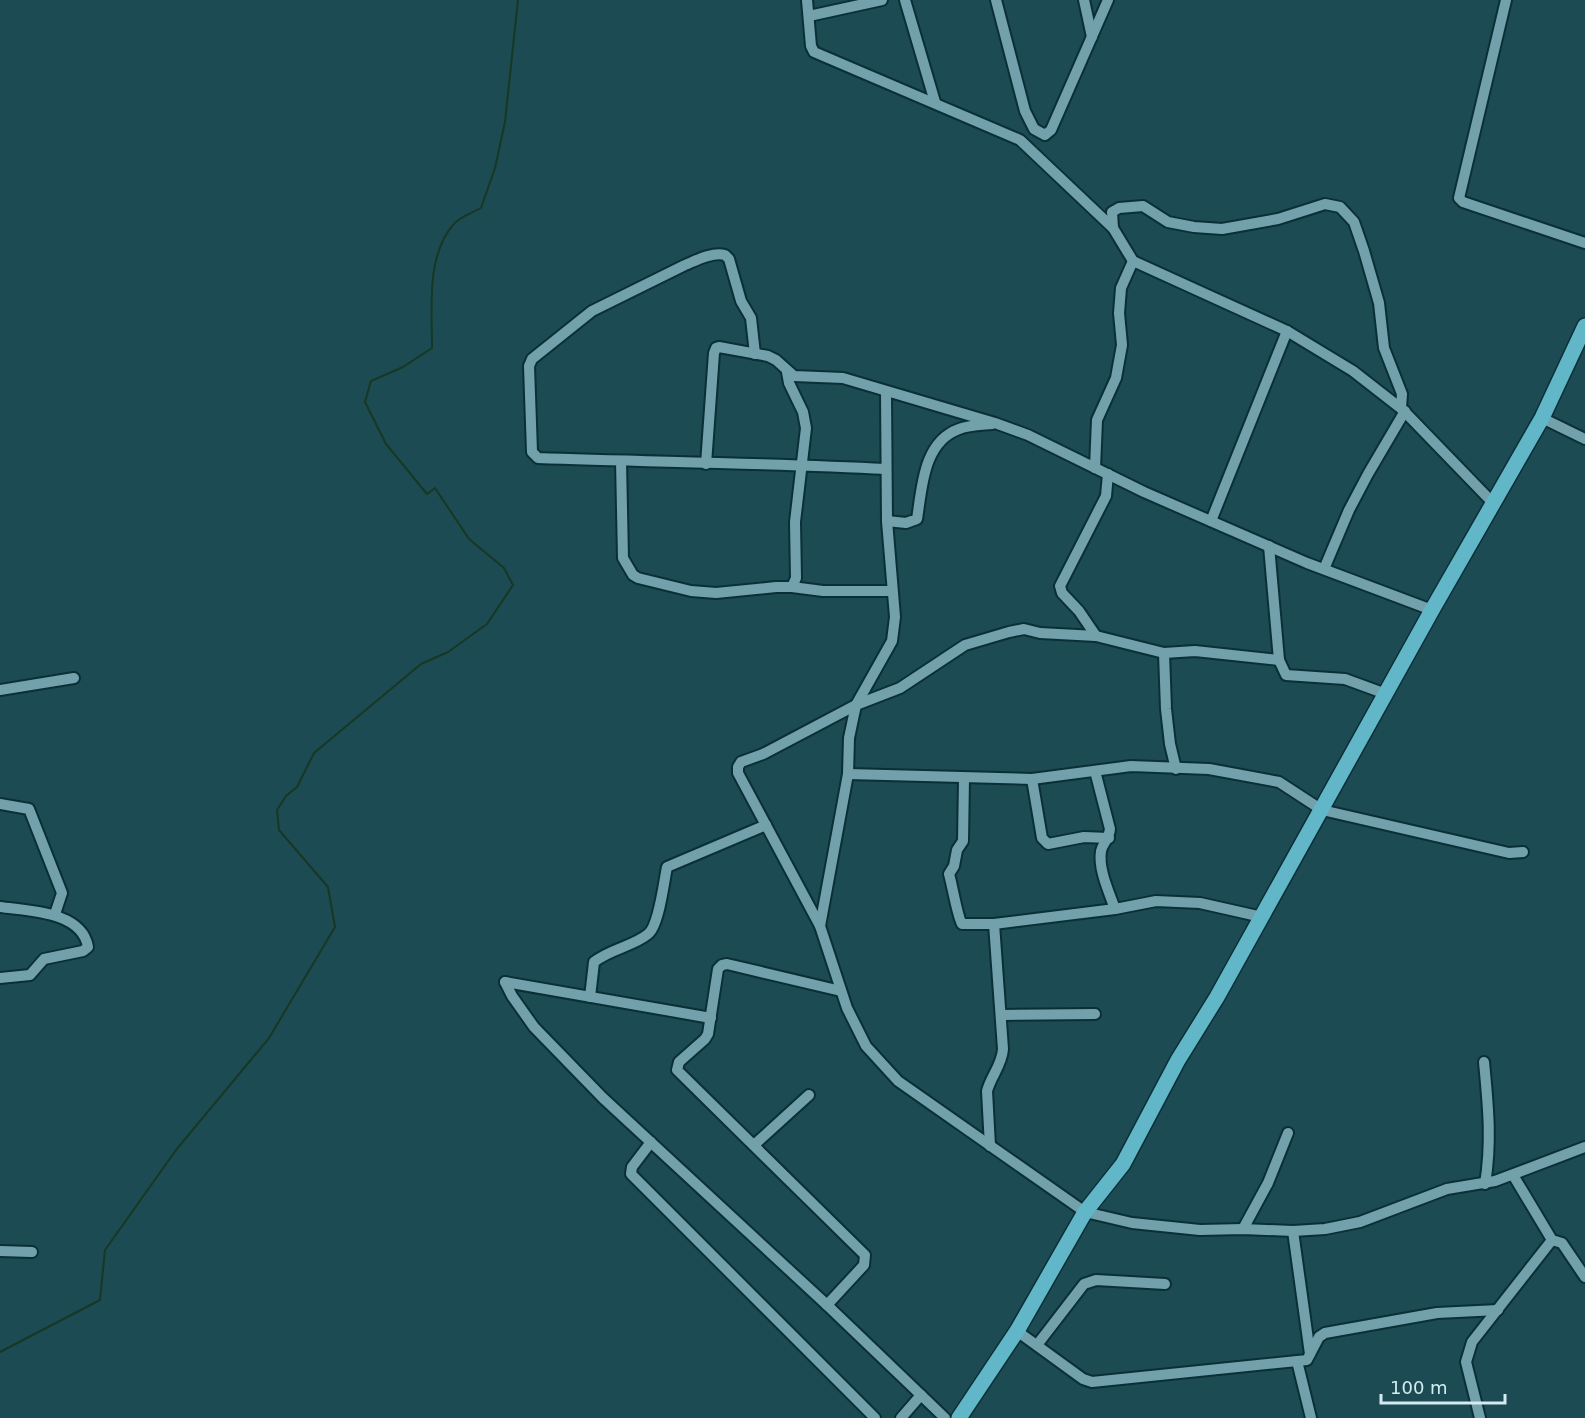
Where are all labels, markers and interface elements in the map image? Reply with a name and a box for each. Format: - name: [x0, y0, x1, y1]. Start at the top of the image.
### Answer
- scale bar: [1381, 1367, 1506, 1405]
- text: 100 m: [1390, 1377, 1448, 1398]

